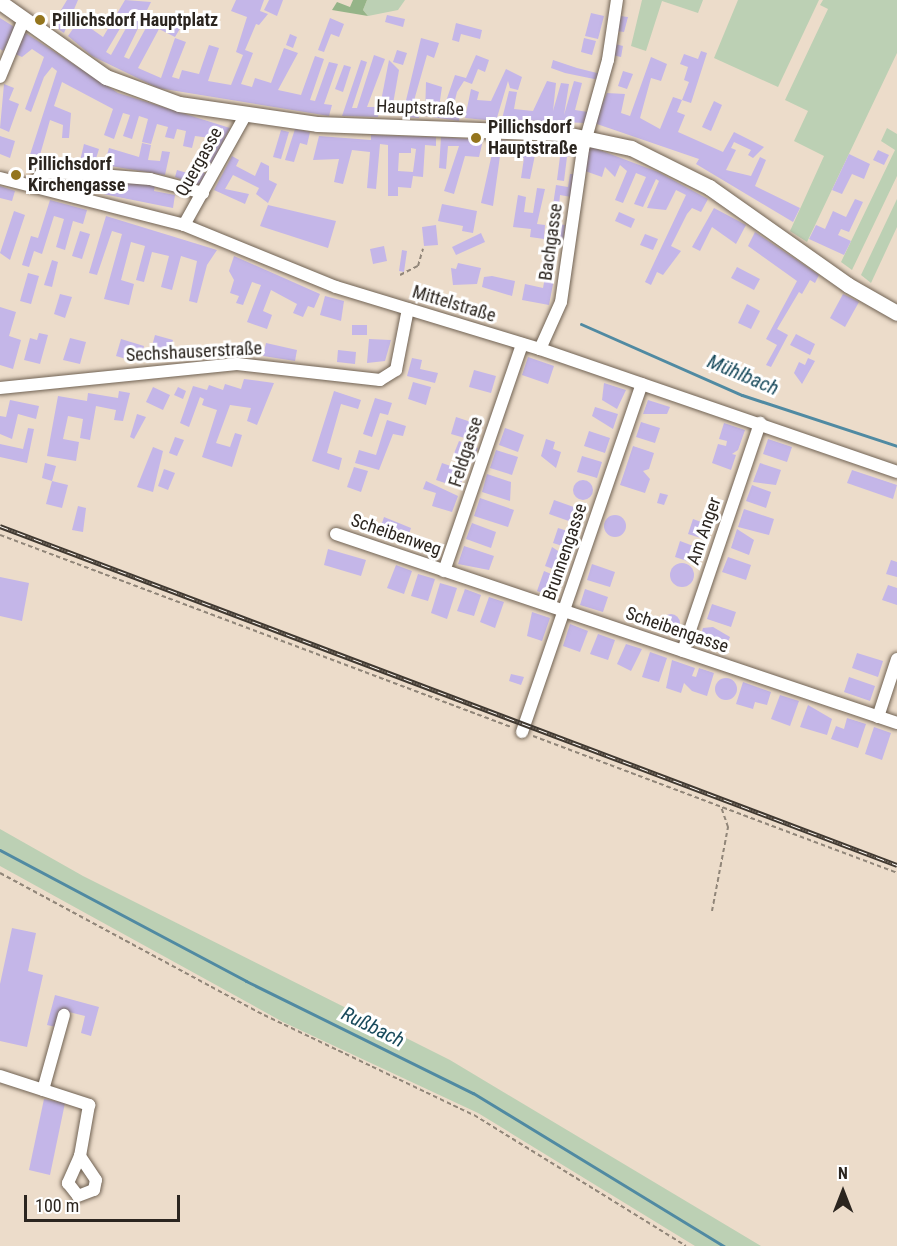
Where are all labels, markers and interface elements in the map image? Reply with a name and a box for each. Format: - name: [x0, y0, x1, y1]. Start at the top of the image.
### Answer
- place label: Pillichsdorf Hauptplatz: [52, 9, 218, 31]
- marker: Pillichsdorf Hauptplatz: [33, 13, 47, 27]
- street label: Hauptstraße: [376, 96, 464, 120]
- place label: Pillichsdorf Hauptstraße: [488, 117, 577, 160]
- street label: Quergasse: [171, 124, 227, 200]
- marker: Pillichsdorf Hauptstraße: [469, 131, 483, 145]
- place label: Pillichsdorf Kirchengasse: [28, 154, 125, 196]
- marker: Pillichsdorf Kirchengasse: [9, 168, 23, 182]
- street label: Bachgasse: [535, 202, 567, 282]
- street label: Mittelstraße: [410, 281, 498, 327]
- street label: Sechshauserstraße: [125, 338, 263, 366]
- water label: Mühlbach: [704, 349, 782, 401]
- street label: Feldgasse: [445, 414, 487, 490]
- street label: Am Anger: [682, 494, 726, 568]
- street label: Brunnengasse: [538, 501, 592, 603]
- street label: Scheibenweg: [348, 509, 444, 561]
- street label: Scheibengasse: [623, 602, 731, 658]
- water label: Rußbach: [338, 1002, 408, 1052]
- north arrow: [813, 1162, 873, 1222]
- text: N: [838, 1164, 848, 1183]
- scale bar: [27, 1183, 183, 1221]
- text: 100 m: [35, 1195, 79, 1216]

